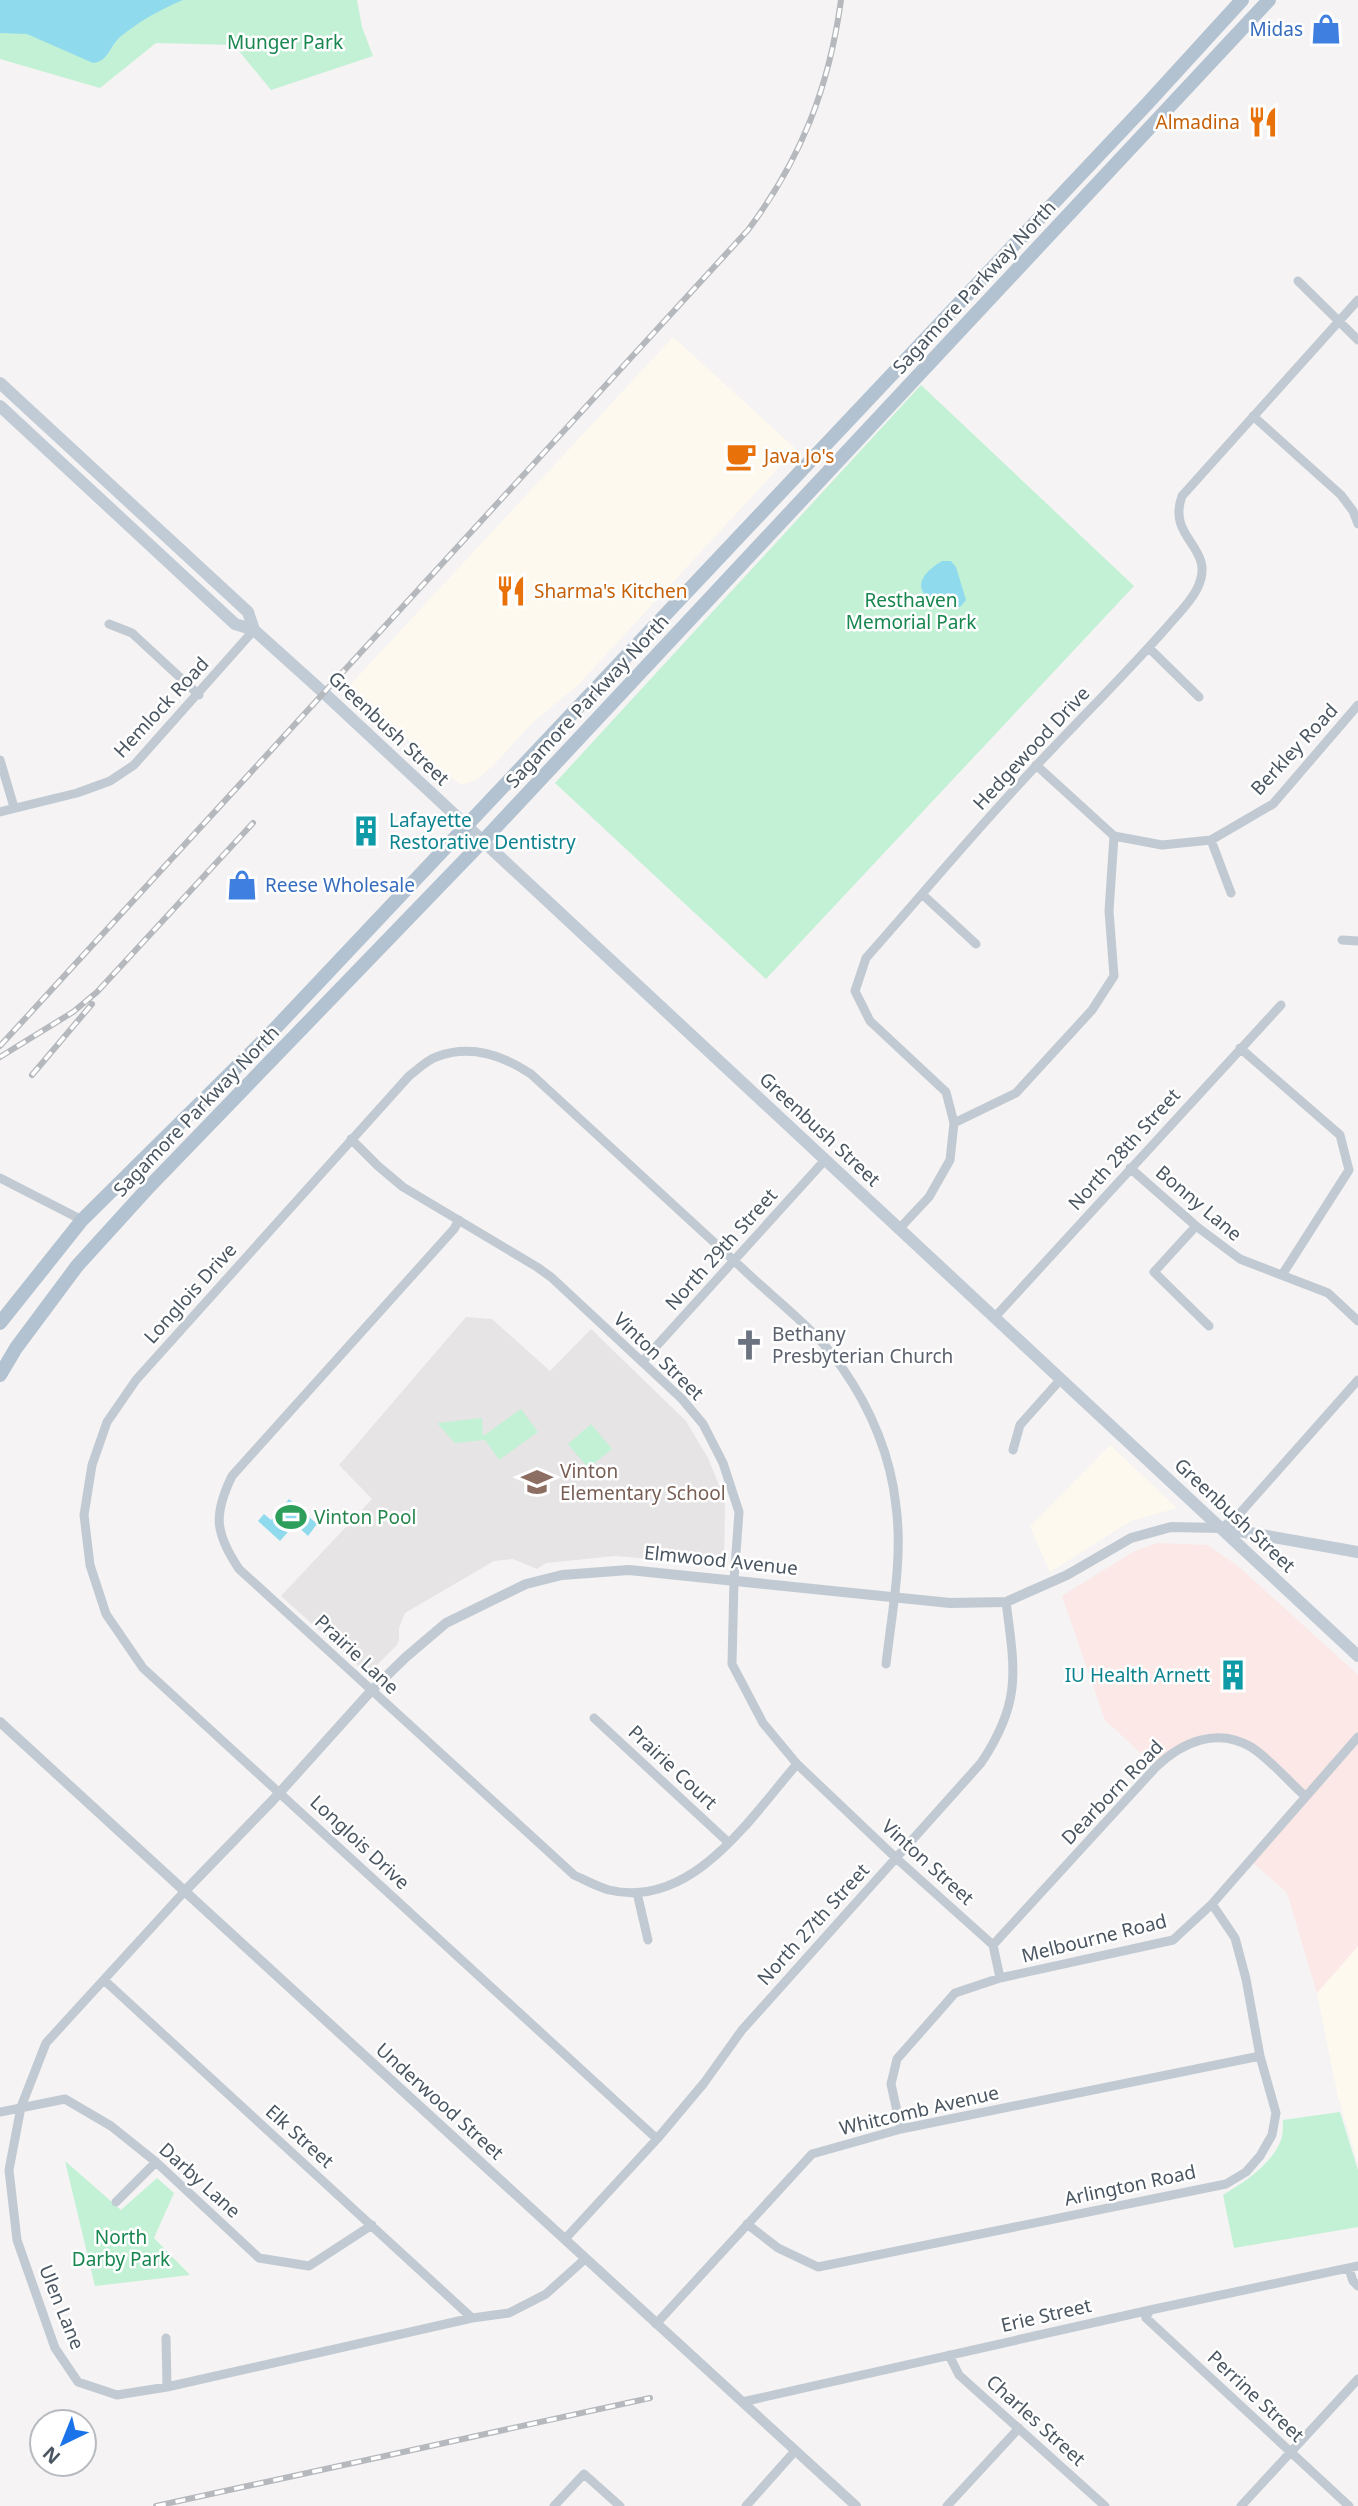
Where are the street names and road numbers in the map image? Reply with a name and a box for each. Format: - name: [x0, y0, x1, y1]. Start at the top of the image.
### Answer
- street label: Sagamore Parkway North: [887, 195, 1061, 379]
- street label: Sagamore Parkway North: [500, 609, 674, 793]
- street label: Hemlock Road: [108, 651, 214, 763]
- street label: Greenbush Street: [323, 665, 455, 791]
- street label: Hedgewood Drive: [967, 681, 1095, 815]
- street label: Berkley Road: [1245, 697, 1343, 801]
- street label: Sagamore Parkway North: [107, 1020, 285, 1202]
- street label: Greenbush Street: [754, 1066, 886, 1192]
- street label: North 28th Street: [1062, 1082, 1186, 1216]
- street label: Bonny Lane: [1150, 1159, 1248, 1247]
- street label: North 29th Street: [659, 1182, 783, 1316]
- street label: Longlois Drive: [138, 1237, 242, 1349]
- street label: Vinton Street: [608, 1306, 710, 1406]
- street label: Greenbush Street: [1169, 1452, 1301, 1578]
- street label: Elmwood Avenue: [643, 1539, 799, 1581]
- street label: Prairie Lane: [309, 1608, 405, 1700]
- street label: Prairie Court: [623, 1719, 723, 1815]
- street label: Dearborn Road: [1055, 1734, 1169, 1850]
- street label: Longlois Drive: [305, 1789, 415, 1895]
- street label: Vinton Street: [876, 1813, 980, 1911]
- street label: North 27th Street: [751, 1857, 875, 1991]
- street label: Melbourne Road: [1019, 1907, 1169, 1969]
- street label: Underwood Street: [371, 2037, 510, 2165]
- street label: Whitcomb Avenue: [837, 2079, 1001, 2141]
- street label: Elk Street: [260, 2098, 340, 2174]
- street label: Darby Lane: [154, 2136, 246, 2224]
- street label: Arlington Road: [1062, 2158, 1198, 2212]
- street label: Ulen Lane: [33, 2261, 91, 2353]
- street label: Erie Street: [998, 2292, 1094, 2338]
- street label: Perrine Street: [1202, 2344, 1310, 2448]
- street label: Charles Street: [981, 2369, 1091, 2472]

